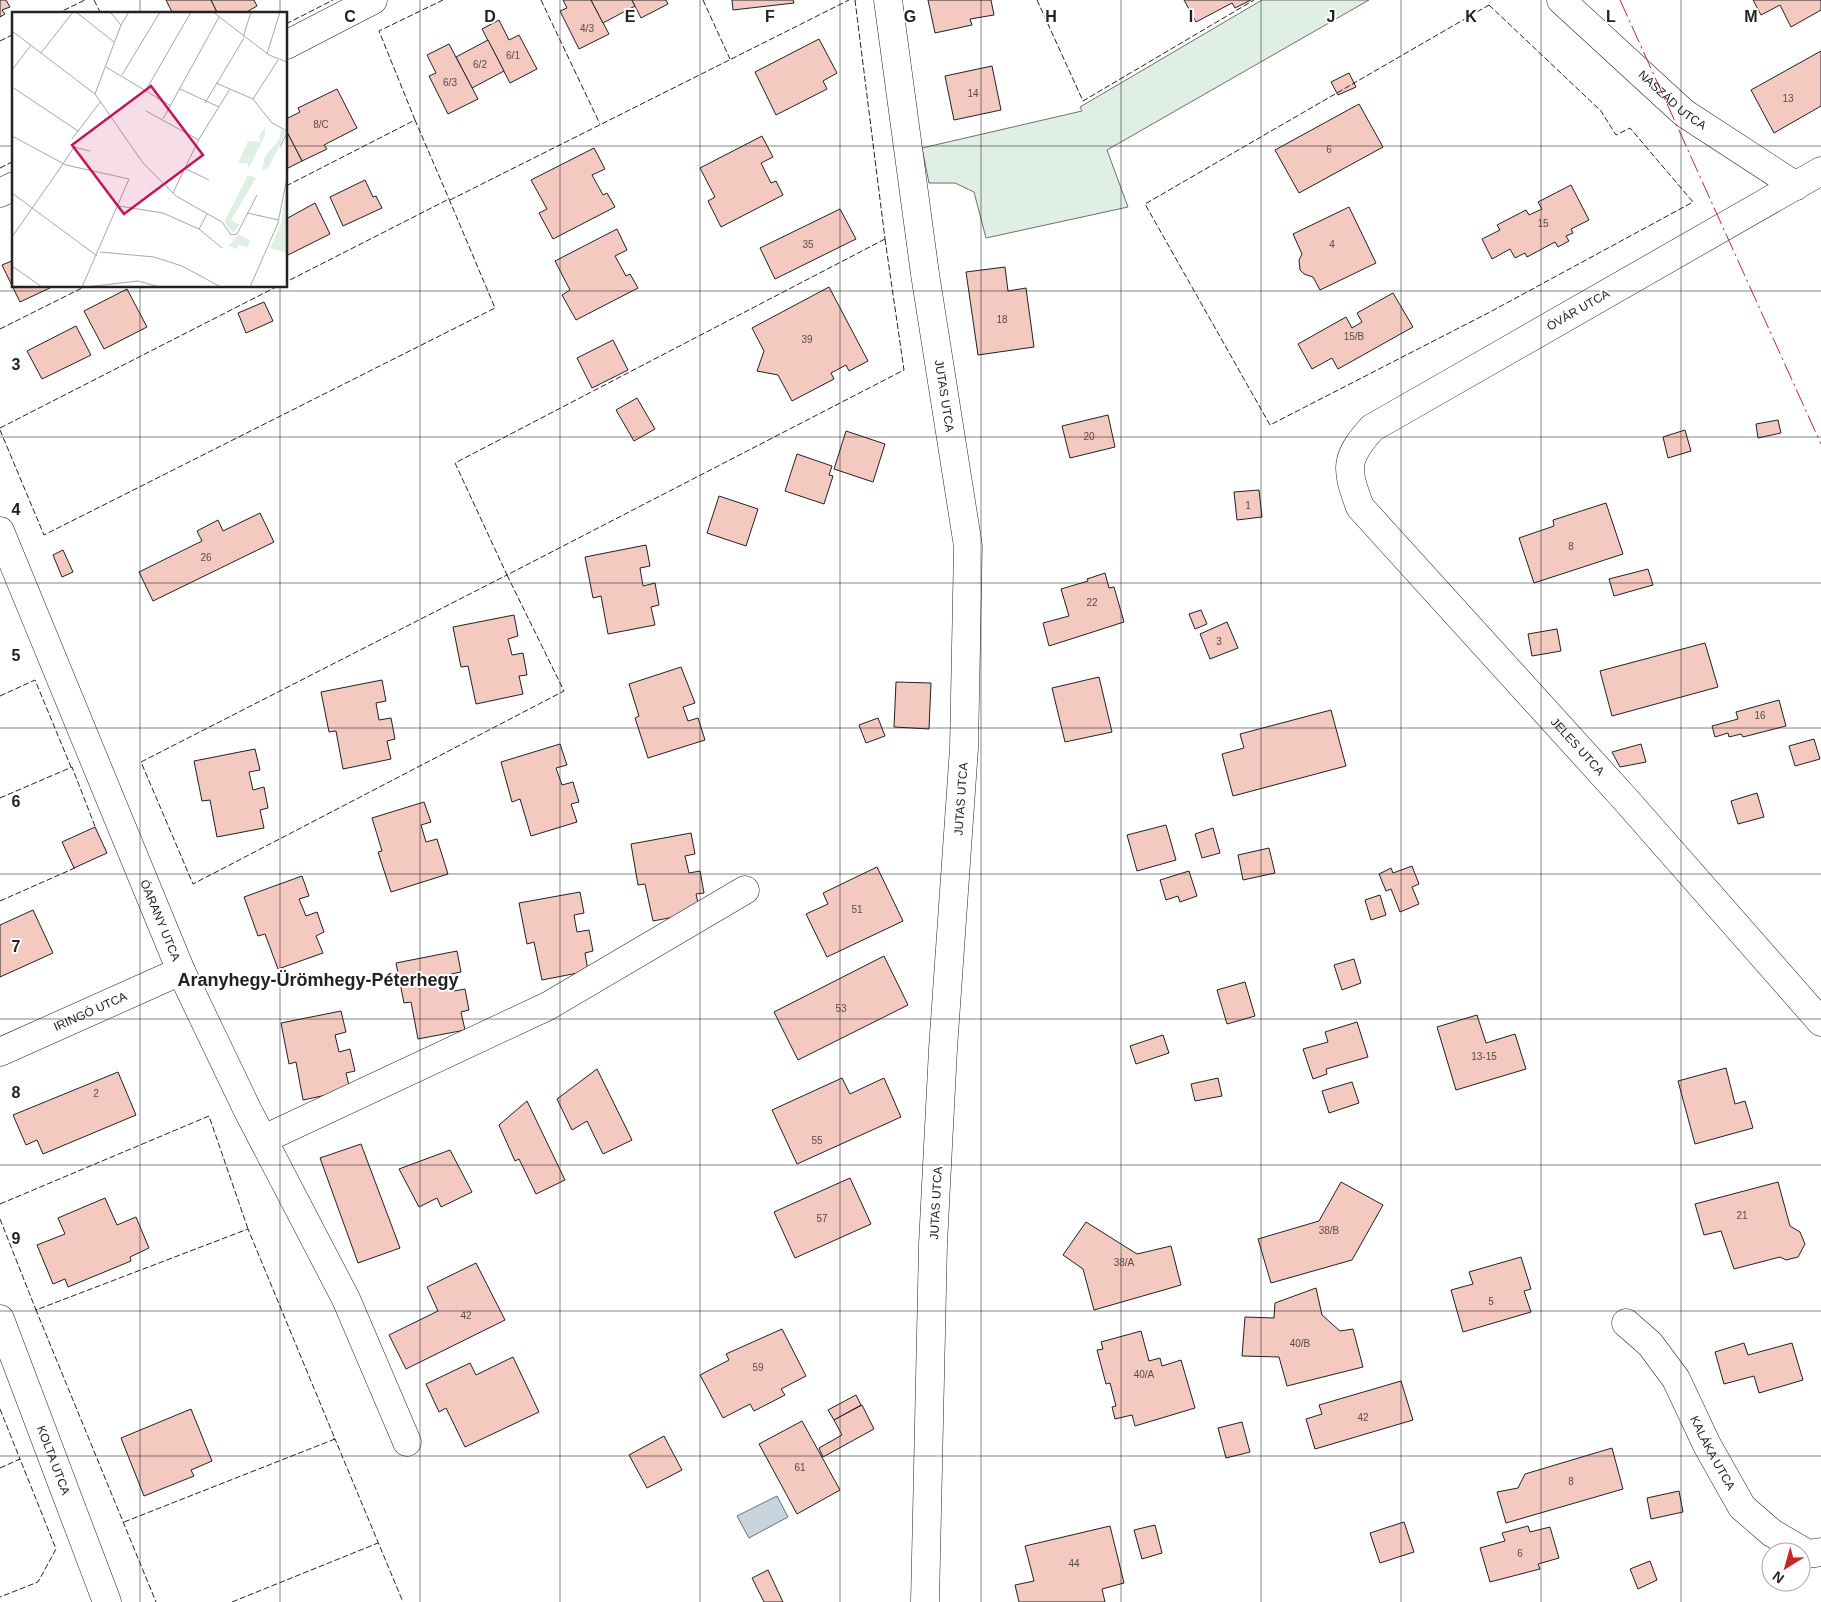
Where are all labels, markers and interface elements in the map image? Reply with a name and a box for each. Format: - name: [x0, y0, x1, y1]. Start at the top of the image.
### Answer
- text: C: [344, 8, 356, 25]
- text: D: [484, 8, 496, 25]
- text: E: [625, 8, 636, 25]
- text: F: [765, 8, 775, 25]
- text: G: [904, 8, 916, 25]
- text: H: [1045, 8, 1057, 25]
- text: I: [1189, 8, 1193, 25]
- text: J: [1327, 8, 1335, 25]
- text: K: [1465, 8, 1477, 25]
- text: L: [1606, 8, 1616, 25]
- text: M: [1744, 8, 1758, 25]
- inset map: [12, 12, 288, 288]
- house number: 4/3: [580, 23, 594, 34]
- house number: 6/1: [506, 50, 520, 61]
- house number: 6/2: [473, 59, 487, 70]
- street label: NASZÁD UTCA: [1636, 68, 1709, 133]
- house number: 6/3: [443, 77, 457, 88]
- house number: 14: [967, 88, 979, 99]
- house number: 13: [1782, 93, 1794, 104]
- house number: 8/C: [313, 119, 329, 130]
- house number: 6: [1326, 144, 1332, 155]
- house number: 15: [1537, 218, 1549, 229]
- house number: 35: [802, 239, 814, 250]
- house number: 4: [1329, 239, 1335, 250]
- street label: ÓVÁR UTCA: [1544, 286, 1612, 334]
- house number: 18: [996, 314, 1008, 325]
- house number: 15/B: [1344, 331, 1365, 342]
- house number: 39: [801, 334, 813, 345]
- text: 3: [12, 356, 21, 373]
- street label: JUTAS UTCA: [932, 359, 957, 433]
- house number: 20: [1083, 431, 1095, 442]
- house number: 1: [1245, 500, 1251, 511]
- text: 4: [12, 501, 21, 518]
- house number: 8: [1568, 541, 1574, 552]
- house number: 26: [200, 552, 212, 563]
- house number: 22: [1086, 597, 1098, 608]
- house number: 3: [1216, 636, 1222, 647]
- text: 5: [12, 647, 21, 664]
- house number: 16: [1754, 710, 1766, 721]
- street label: JELES UTCA: [1548, 715, 1607, 778]
- street label: JUTAS UTCA: [951, 762, 971, 836]
- text: 6: [12, 793, 21, 810]
- street label: ÓARANY UTCA: [137, 877, 183, 963]
- house number: 51: [851, 904, 863, 915]
- text: 7: [12, 938, 21, 955]
- district label: Aranyhegy-Ürömhegy-Péterhegy: [177, 970, 459, 990]
- street label: IRINGÓ UTCA: [52, 989, 129, 1034]
- house number: 53: [835, 1003, 847, 1014]
- house number: 13-15: [1471, 1051, 1497, 1062]
- text: 8: [12, 1084, 21, 1101]
- house number: 2: [93, 1088, 99, 1099]
- house number: 55: [811, 1135, 823, 1146]
- street label: JUTAS UTCA: [927, 1166, 945, 1240]
- house number: 21: [1736, 1210, 1748, 1221]
- house number: 57: [816, 1213, 828, 1224]
- house number: 38/B: [1319, 1225, 1340, 1236]
- text: 9: [12, 1230, 21, 1247]
- house number: 38/A: [1114, 1257, 1135, 1268]
- house number: 5: [1488, 1296, 1494, 1307]
- house number: 42: [460, 1310, 472, 1321]
- house number: 40/B: [1290, 1338, 1311, 1349]
- house number: 59: [752, 1362, 764, 1373]
- house number: 40/A: [1134, 1369, 1155, 1380]
- house number: 42: [1357, 1412, 1369, 1423]
- street label: KALÁKA UTCA: [1687, 1414, 1738, 1493]
- street label: KOLTA UTCA: [34, 1424, 73, 1497]
- house number: 61: [794, 1462, 806, 1473]
- house number: 8: [1568, 1476, 1574, 1487]
- north arrow: [1761, 1542, 1811, 1592]
- house number: 6: [1517, 1548, 1523, 1559]
- house number: 44: [1068, 1558, 1080, 1569]
- text: N: [1769, 1568, 1787, 1587]

